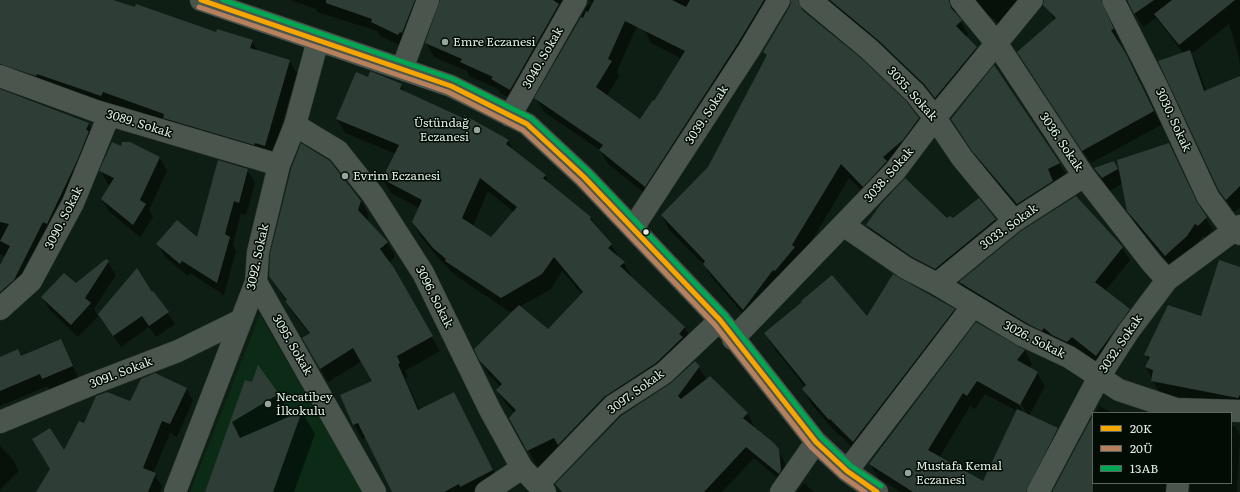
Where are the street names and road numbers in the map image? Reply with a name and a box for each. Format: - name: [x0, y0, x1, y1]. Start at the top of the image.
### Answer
- street label: 3040. Sokak: [520, 25, 566, 91]
- street label: 3035. Sokak: [884, 64, 940, 124]
- street label: 3039. Sokak: [683, 83, 731, 147]
- street label: 3030. Sokak: [1152, 86, 1194, 154]
- street label: 3089. Sokak: [104, 107, 174, 141]
- street label: 3036. Sokak: [1036, 110, 1086, 174]
- street label: 3038. Sokak: [861, 145, 917, 205]
- street label: 3090. Sokak: [42, 184, 86, 252]
- street label: 3033. Sokak: [977, 201, 1041, 253]
- street label: 3092. Sokak: [244, 223, 272, 291]
- street label: 3096. Sokak: [412, 264, 456, 330]
- street label: 3095. Sokak: [269, 312, 315, 378]
- street label: 3032. Sokak: [1096, 312, 1146, 376]
- street label: 3026. Sokak: [1001, 318, 1067, 362]
- street label: 3091. Sokak: [88, 354, 154, 392]
- street label: 3097. Sokak: [605, 367, 667, 417]

